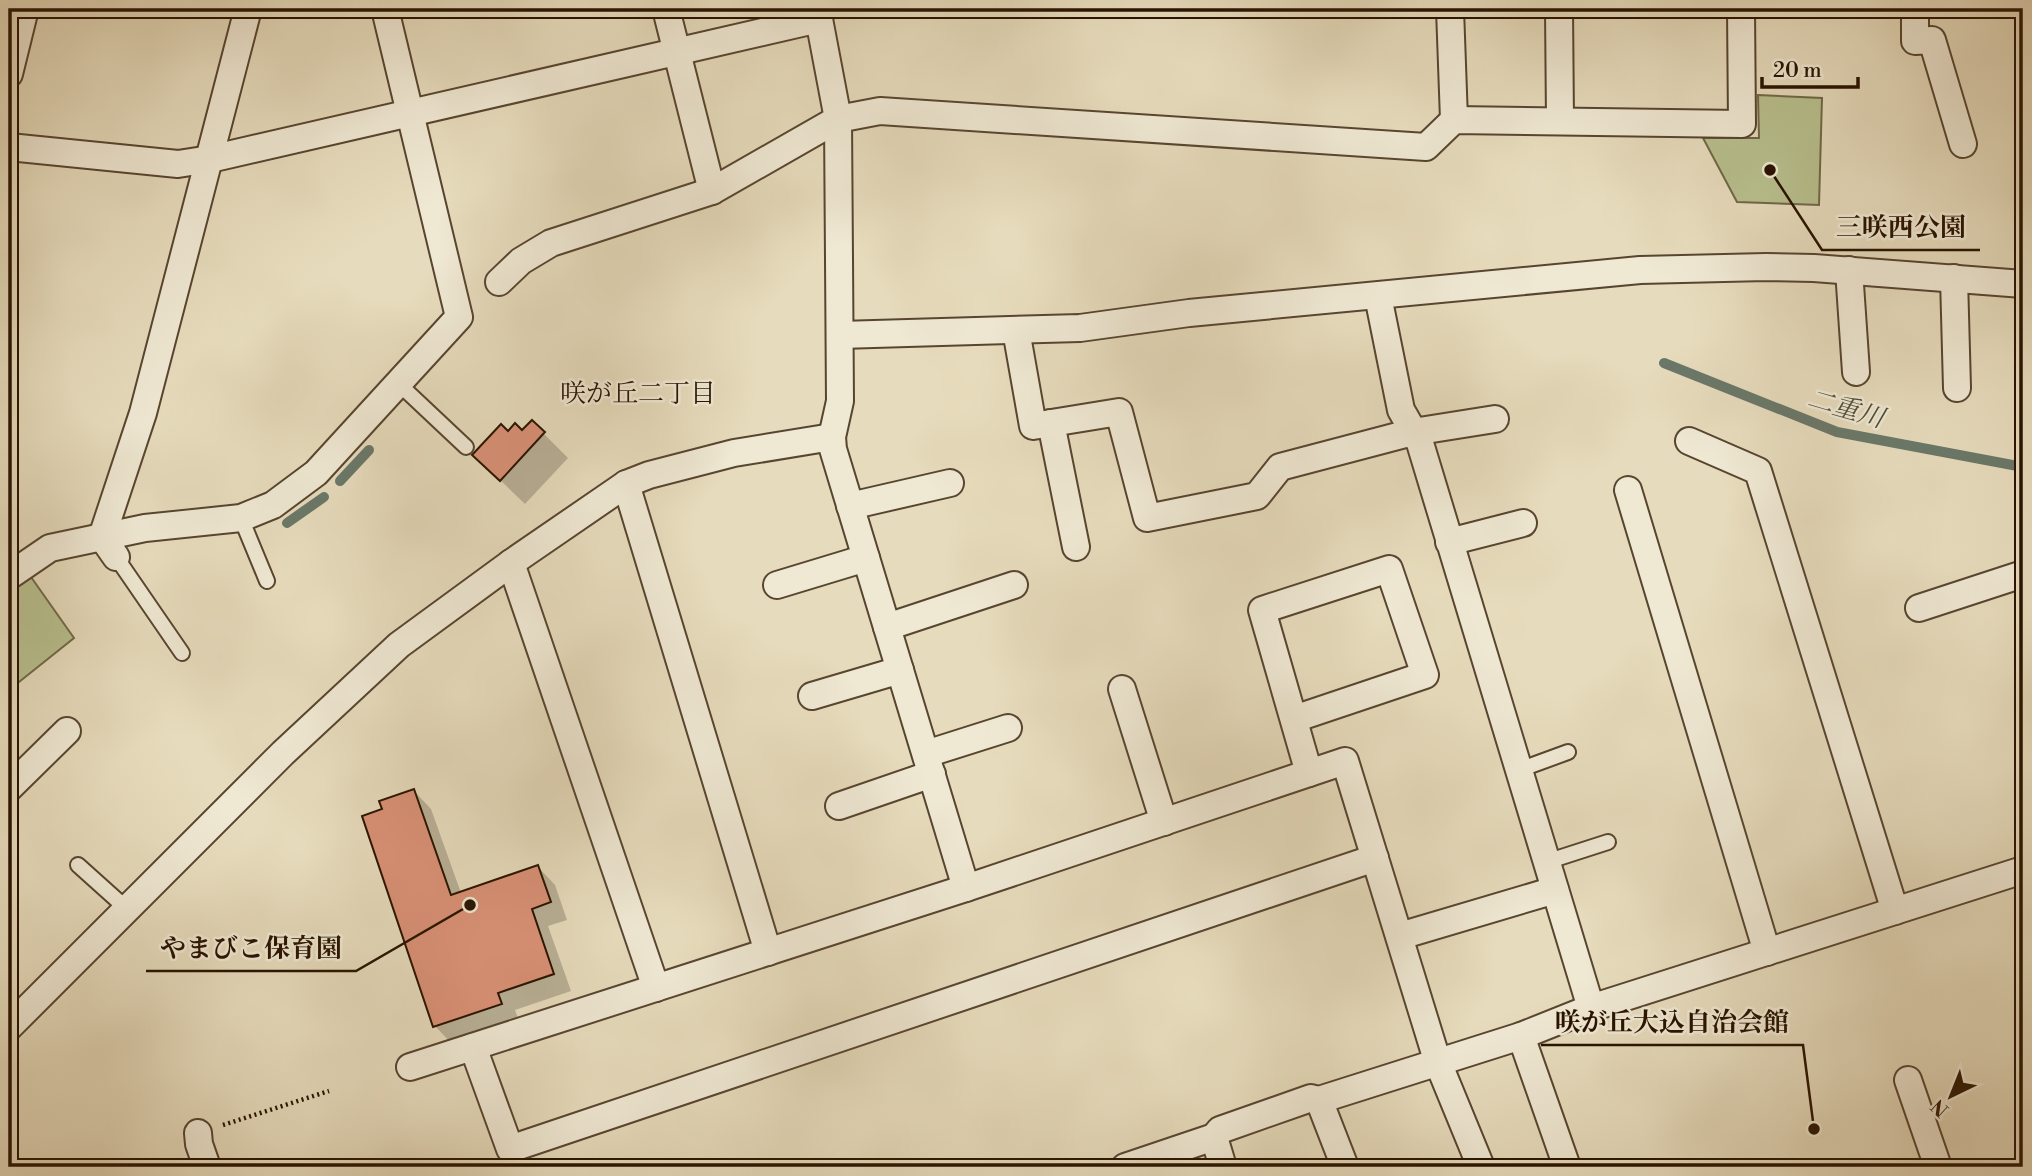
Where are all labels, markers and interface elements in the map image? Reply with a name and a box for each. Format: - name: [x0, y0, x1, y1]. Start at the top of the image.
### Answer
- scale bar: [1762, 46, 1859, 90]
- text: 20 m: [1773, 58, 1822, 84]
- callout: 三咲西公園: [1822, 203, 1980, 250]
- text: 三咲西公園: [1836, 212, 1966, 244]
- district label: 咲が丘二丁目: [560, 378, 716, 410]
- water label: 二重川: [1804, 383, 1891, 436]
- callout: やまびこ保育園: [146, 924, 356, 971]
- text: やまびこ保育園: [160, 933, 342, 965]
- callout: 咲が丘大込自治会館: [1541, 998, 1803, 1045]
- text: 咲が丘大込自治会館: [1555, 1007, 1789, 1039]
- north arrow: [1916, 1060, 1986, 1130]
- text: N: [1926, 1094, 1954, 1122]

